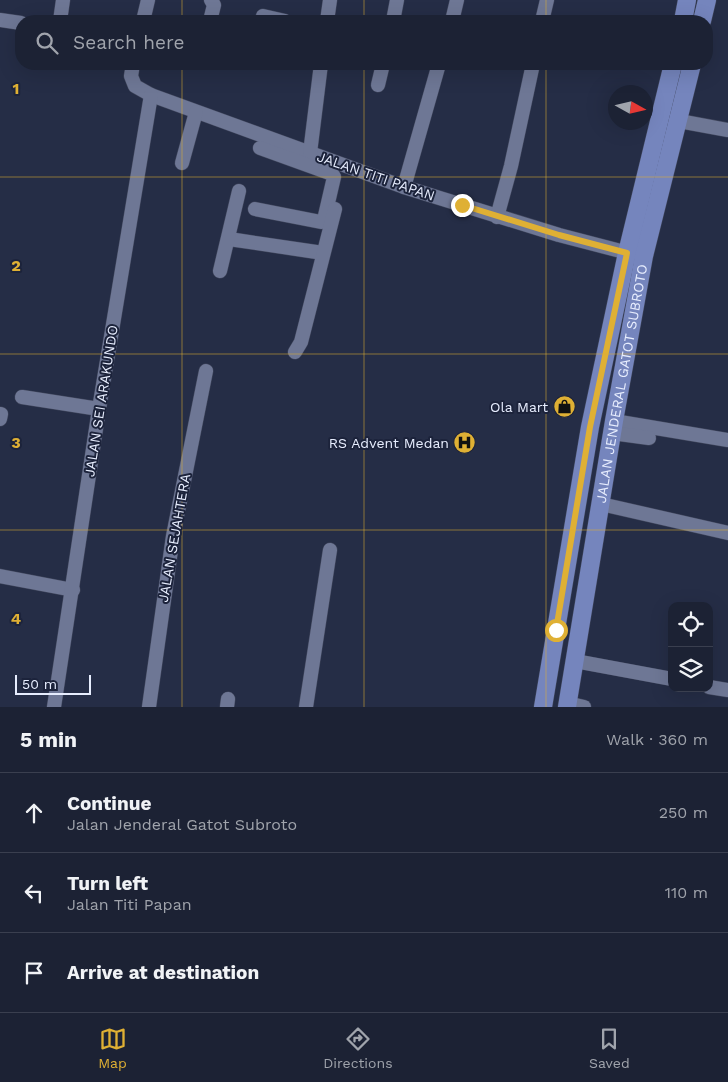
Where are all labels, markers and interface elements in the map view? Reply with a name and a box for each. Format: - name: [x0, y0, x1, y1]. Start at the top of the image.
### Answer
- search box: [15, 15, 713, 70]
- icon: search: [33, 29, 61, 57]
- text: Search here: [73, 31, 184, 54]
- text: 1: [13, 79, 19, 98]
- north arrow: [608, 85, 653, 130]
- street label: JALAN TITI PAPAN: [315, 148, 437, 204]
- route end: [451, 194, 474, 217]
- text: 2: [11, 256, 21, 275]
- street label: JALAN JENDERAL GATOT SUBROTO: [593, 263, 650, 504]
- street label: JALAN SEI ARAKUNDO: [81, 324, 121, 478]
- shop icon: Ola Mart: [552, 395, 576, 419]
- place label: Ola Mart: [490, 399, 548, 415]
- hospital icon: RS Advent Medan: [453, 431, 477, 455]
- text: 3: [11, 433, 21, 452]
- place label: RS Advent Medan: [329, 435, 449, 451]
- street label: JALAN SEJAHTERA: [155, 472, 193, 604]
- map controls: [668, 602, 713, 692]
- button: locate: [668, 602, 713, 647]
- text: 4: [11, 609, 21, 628]
- route start: [545, 619, 568, 642]
- button: layers: [668, 647, 713, 692]
- scale bar: [15, 672, 91, 695]
- text: 50 m: [22, 676, 57, 692]
- text: 5 min: [20, 727, 77, 752]
- text: Walk · 360 m: [606, 730, 708, 749]
- text: Continue: [67, 792, 151, 815]
- icon: ahead: [20, 799, 48, 827]
- text: 250 m: [659, 803, 708, 822]
- text: Jalan Jenderal Gatot Subroto: [67, 815, 297, 834]
- text: Turn left: [67, 872, 148, 895]
- icon: left: [20, 879, 48, 907]
- text: 110 m: [665, 883, 708, 902]
- text: Jalan Titi Papan: [67, 895, 192, 914]
- icon: arrive: [20, 959, 48, 987]
- text: Arrive at destination: [67, 961, 259, 984]
- tab: Map: [98, 1025, 127, 1071]
- tab: Directions: [323, 1025, 393, 1071]
- tab: Saved: [589, 1025, 630, 1071]

